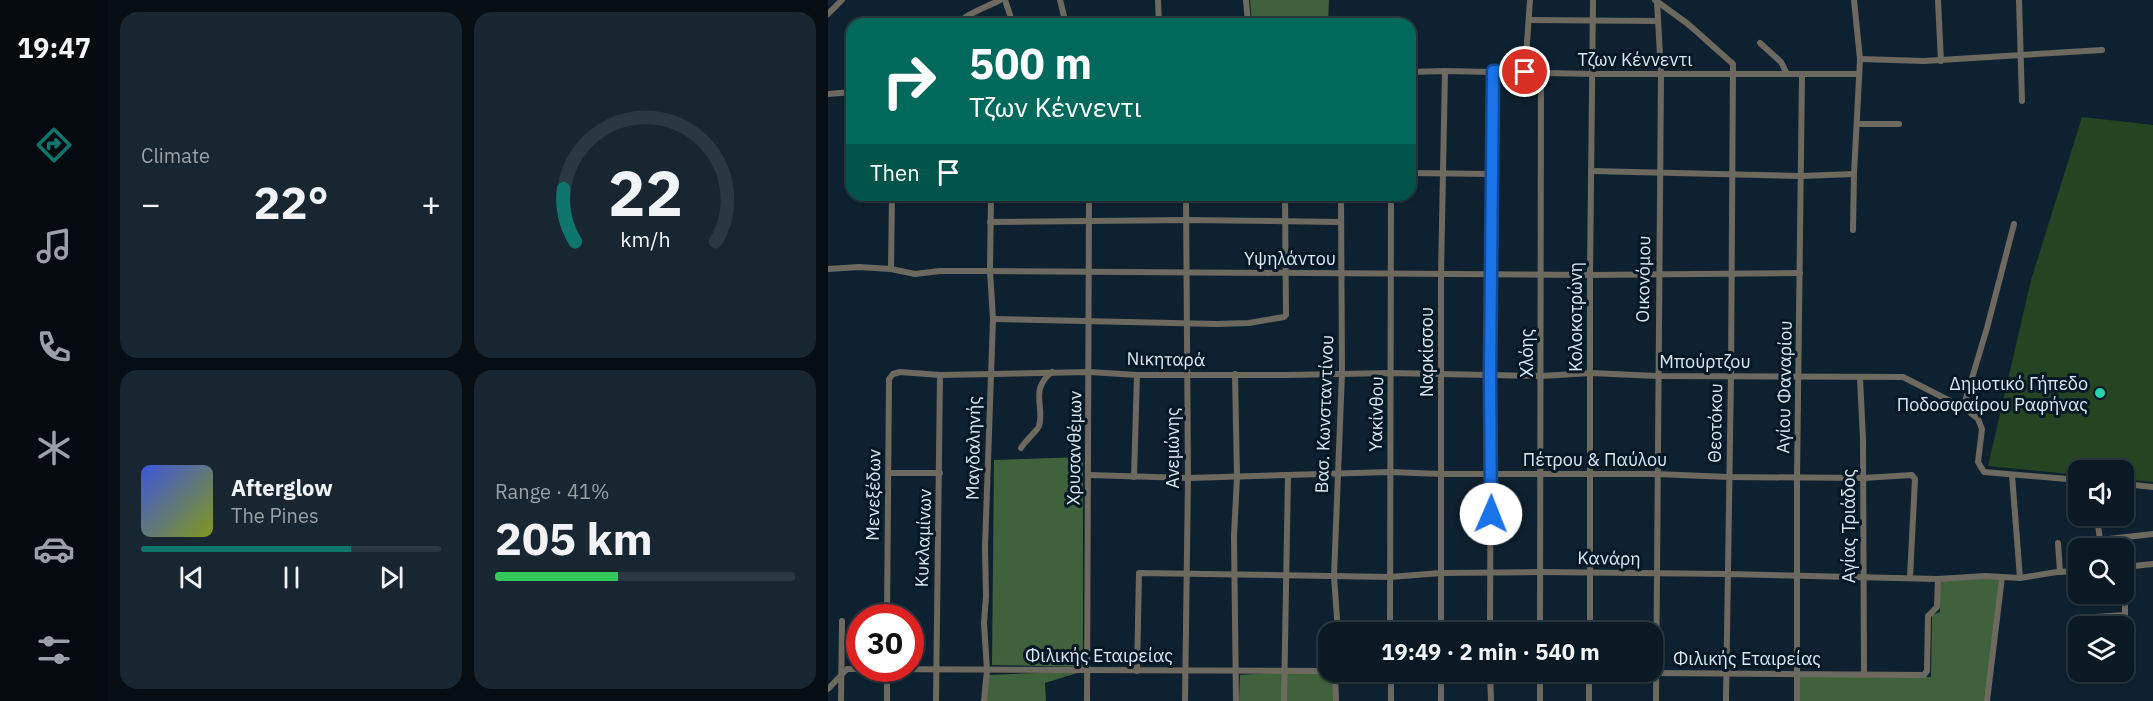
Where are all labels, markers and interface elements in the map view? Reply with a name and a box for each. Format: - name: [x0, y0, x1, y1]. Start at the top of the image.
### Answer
- text: 19:47: [17, 30, 91, 65]
- text: 500 m: [969, 36, 1092, 91]
- icon: right: [870, 42, 948, 120]
- pin: [1499, 46, 1550, 97]
- street label: Τζων Κέννεντι: [1577, 48, 1693, 71]
- icon: arrive: [1508, 55, 1541, 88]
- text: Τζων Κέννεντι: [969, 89, 1142, 124]
- icon: directions: [33, 124, 75, 166]
- text: Climate: [141, 142, 210, 169]
- text: 22: [608, 152, 682, 233]
- icon: arrive: [932, 156, 965, 189]
- text: Then: [870, 158, 920, 187]
- text: 22°: [253, 173, 329, 231]
- text: −: [141, 182, 161, 225]
- text: +: [421, 182, 441, 225]
- icon: music: [33, 225, 75, 267]
- text: km/h: [620, 225, 670, 253]
- street label: Οικονόμου: [1631, 235, 1655, 323]
- street label: Υψηλάντου: [1244, 247, 1336, 270]
- street label: Κολοκοτρώνη: [1564, 262, 1587, 372]
- street label: Ναρκίσσου: [1415, 307, 1438, 397]
- street label: Αγίου Φαναρίου: [1771, 320, 1797, 454]
- icon: phone: [33, 326, 75, 368]
- street label: Χλόης: [1515, 328, 1538, 378]
- street label: Βασ. Κωνσταντίνου: [1310, 334, 1338, 494]
- street label: Νικηταρά: [1126, 347, 1206, 371]
- street label: Μπούρτζου: [1659, 350, 1751, 373]
- place label: Δημοτικό Γήπεδο Ποδοσφαίρου Ραφήνας: [1897, 372, 2088, 416]
- street label: Υακίνθου: [1364, 376, 1388, 452]
- street label: Θεοτόκου: [1703, 383, 1727, 463]
- marker: Δημοτικό Γήπεδο Ποδοσφαίρου Ραφήνας: [2093, 386, 2107, 400]
- street label: Χρυσανθέμων: [1062, 390, 1086, 506]
- street label: Μαγδαληνής: [961, 395, 985, 500]
- street label: Ανεμώνης: [1161, 407, 1184, 489]
- icon: climate: [33, 427, 75, 469]
- street label: Πέτρου & Παύλου: [1523, 448, 1667, 471]
- street label: Μενεξέδων: [861, 449, 885, 541]
- map controls: [2068, 460, 2134, 682]
- button: sound: [2068, 460, 2134, 526]
- street label: Αγίας Τριάδος: [1837, 469, 1860, 583]
- text: Afterglow: [231, 473, 333, 502]
- text: Range · 41%: [495, 478, 610, 505]
- position arrow: [1459, 482, 1523, 546]
- street label: Κυκλαμίνων: [910, 488, 936, 588]
- text: The Pines: [231, 502, 319, 529]
- text: 205 km: [495, 509, 653, 567]
- icon: car: [33, 528, 75, 570]
- button: search: [2068, 538, 2134, 604]
- street label: Κανάρη: [1577, 546, 1641, 570]
- icon: previous: [175, 561, 208, 594]
- icon: pause: [275, 561, 308, 594]
- icon: next: [375, 561, 408, 594]
- speed limit sign: 30: [846, 604, 924, 682]
- button: layers: [2068, 616, 2134, 682]
- icon: filters: [33, 629, 75, 671]
- text: 19:49 · 2 min · 540 m: [1381, 637, 1600, 666]
- street label: Φιλικής Εταιρείας: [1025, 644, 1173, 667]
- street label: Φιλικής Εταιρείας: [1673, 647, 1821, 670]

